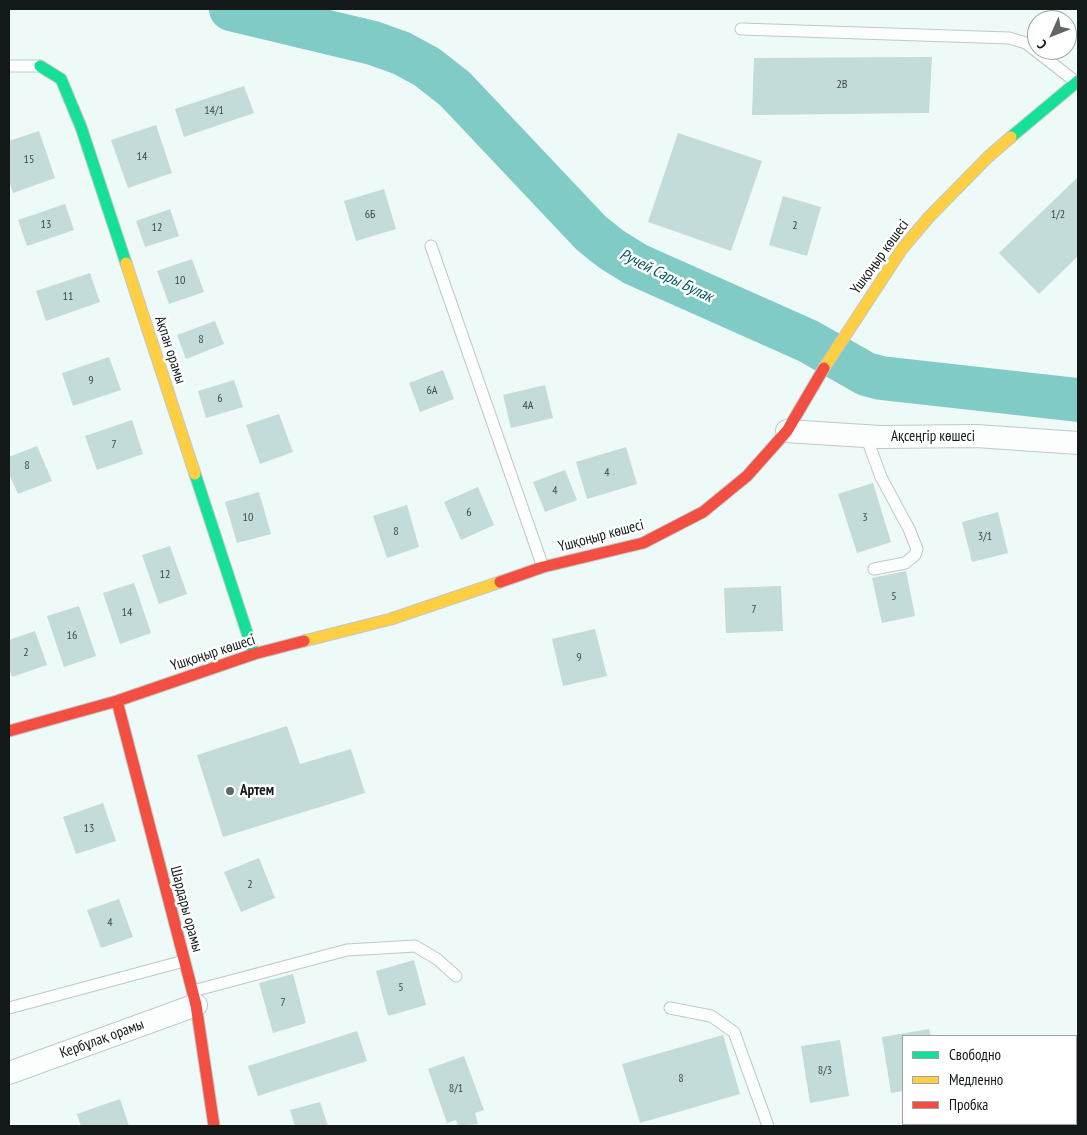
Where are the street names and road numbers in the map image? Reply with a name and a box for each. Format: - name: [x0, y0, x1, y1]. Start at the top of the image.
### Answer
- street label: Үшқоңыр көшесі: [847, 216, 913, 298]
- street label: Ақпан орамы: [151, 314, 189, 386]
- street label: Ақсеңгір көшесі: [891, 428, 975, 446]
- street label: Үшқоңыр көшесі: [556, 516, 646, 556]
- street label: Үшқоңыр көшесі: [168, 631, 258, 675]
- street label: Шардары орамы: [166, 864, 206, 954]
- street label: Кербұлақ орамы: [58, 1015, 146, 1063]

